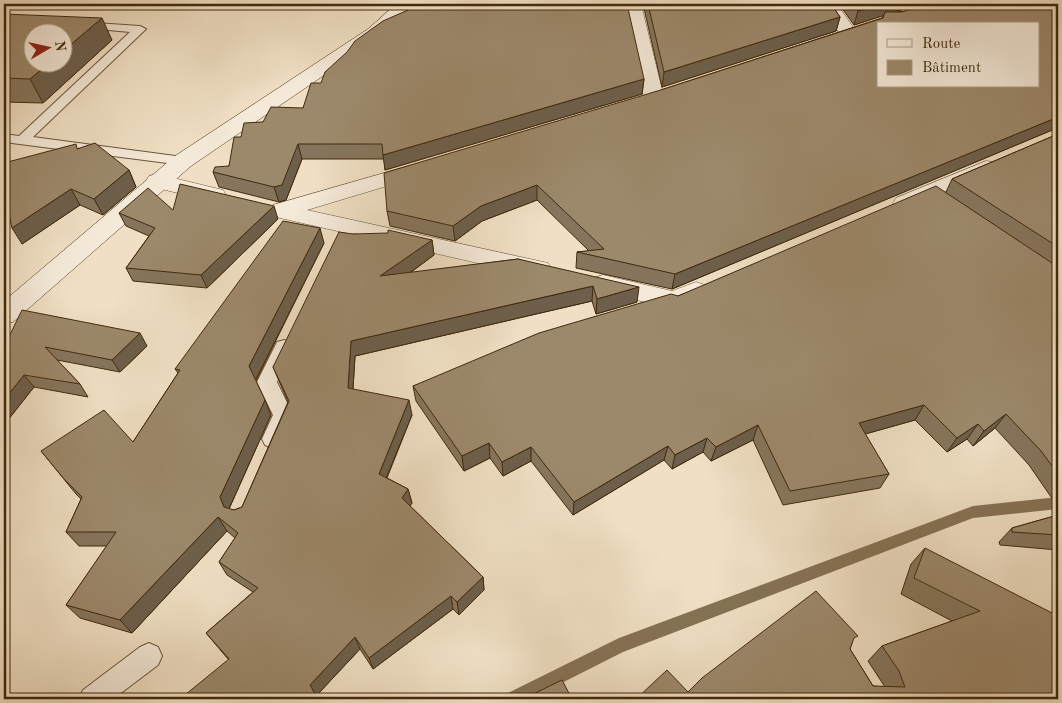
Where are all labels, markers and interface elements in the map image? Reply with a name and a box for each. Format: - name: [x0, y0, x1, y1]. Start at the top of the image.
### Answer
- north arrow: [22, 22, 72, 72]
- legend: [877, 22, 1040, 88]
- text: Route: [922, 37, 960, 52]
- text: N: [52, 40, 68, 53]
- text: Bâtiment: [922, 61, 981, 76]

